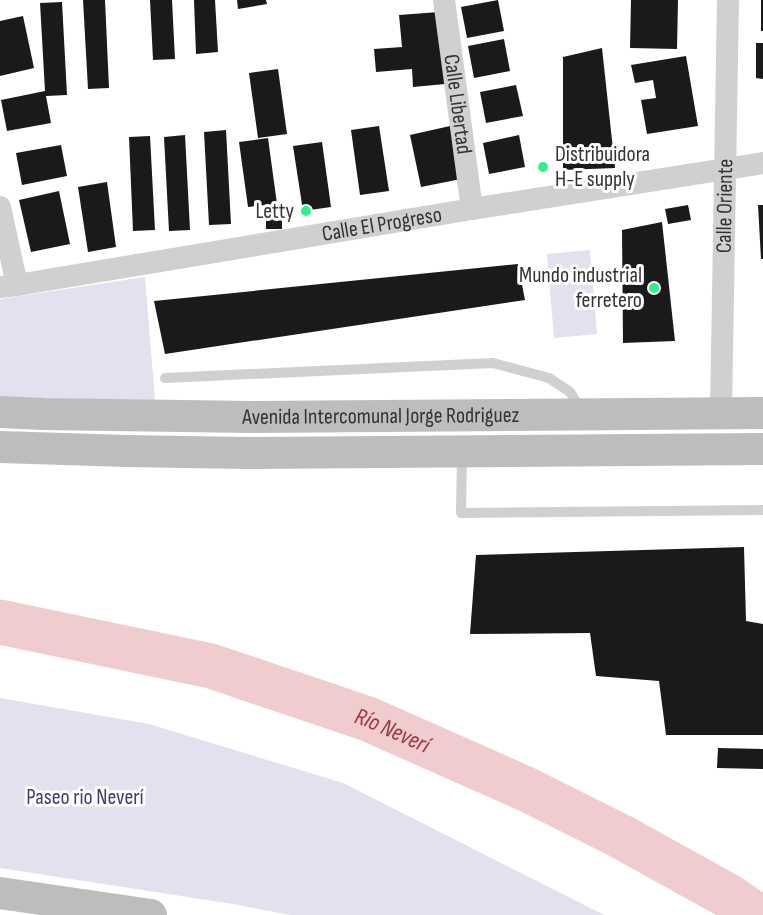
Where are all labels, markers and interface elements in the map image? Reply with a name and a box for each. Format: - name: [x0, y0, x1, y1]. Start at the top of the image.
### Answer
- street label: Calle Libertad: [438, 53, 478, 156]
- place label: Distribuidora H-E supply: [555, 141, 650, 193]
- street label: Calle Oriente: [710, 159, 739, 253]
- marker: Distribuidora H-E supply: [536, 160, 550, 174]
- place label: Letty: [255, 198, 294, 225]
- street label: Calle El Progreso: [320, 201, 444, 247]
- marker: Letty: [299, 204, 313, 218]
- place label: Mundo industrial ferretero: [519, 262, 642, 314]
- marker: Mundo industrial ferretero: [647, 281, 661, 295]
- street label: Avenida Intercomunal Jorge Rodriguez: [241, 401, 520, 431]
- water label: Río Neverí: [351, 701, 437, 760]
- park label: Paseo rio Neverí: [26, 784, 145, 811]

